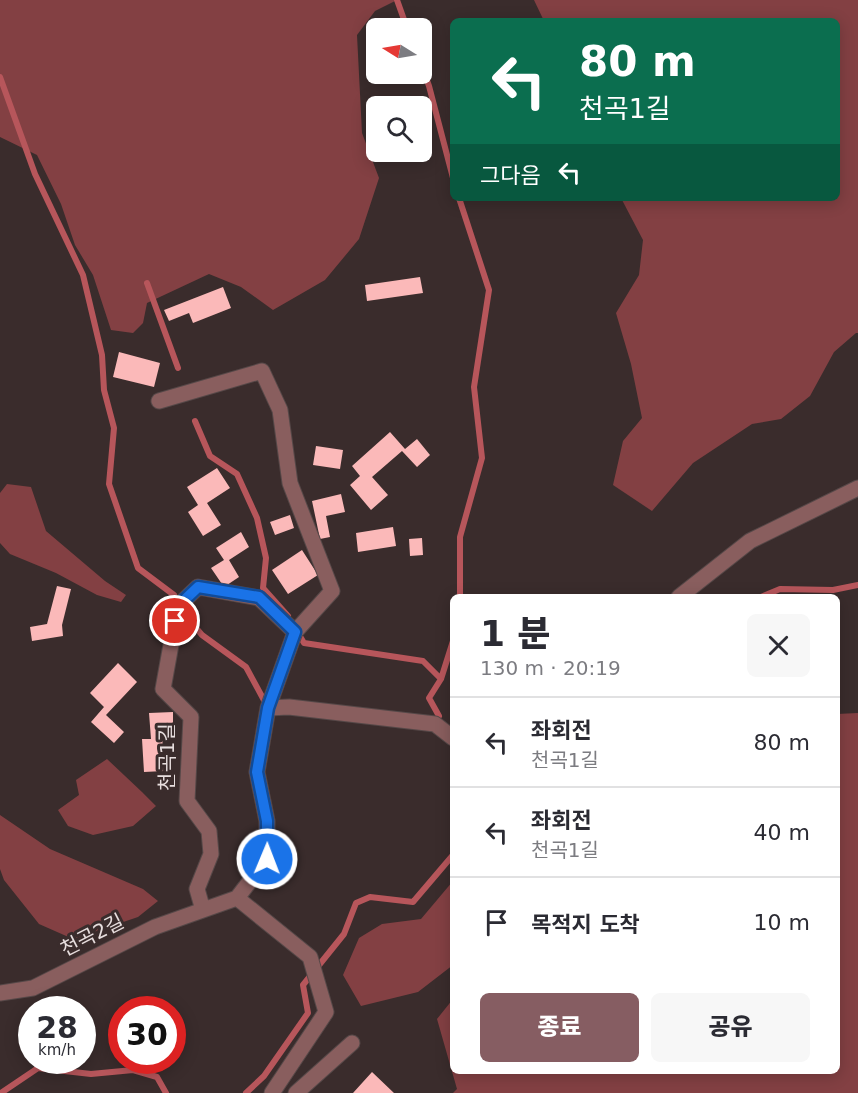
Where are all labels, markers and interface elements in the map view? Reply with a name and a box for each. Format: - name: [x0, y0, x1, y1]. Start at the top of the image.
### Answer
- north arrow: [366, 18, 432, 84]
- map controls: [366, 18, 432, 162]
- text: 80 m: [579, 37, 696, 86]
- icon: left: [480, 42, 558, 120]
- text: 천곡1길: [579, 93, 671, 124]
- button: search: [366, 96, 432, 162]
- icon: left: [553, 156, 586, 189]
- text: 그다음: [480, 163, 541, 188]
- pin: [149, 595, 200, 646]
- icon: arrive: [158, 604, 191, 637]
- text: 1 분: [480, 613, 551, 654]
- button: close: [747, 614, 810, 677]
- text: 130 m · 20:19: [480, 656, 621, 680]
- text: 좌회전: [531, 718, 592, 743]
- street label: 천곡1길: [155, 723, 179, 791]
- icon: left: [480, 726, 513, 759]
- text: 80 m: [754, 730, 810, 755]
- text: 천곡1길: [531, 748, 599, 772]
- text: 좌회전: [531, 808, 592, 833]
- icon: left: [480, 816, 513, 849]
- text: 40 m: [754, 820, 810, 845]
- position arrow: [235, 827, 299, 891]
- text: 천곡1길: [531, 838, 599, 862]
- icon: arrive: [480, 906, 513, 939]
- street label: 천곡2길: [56, 909, 128, 961]
- text: 10 m: [754, 910, 810, 935]
- text: 목적지 도착: [531, 912, 640, 937]
- button: 종료: [480, 993, 639, 1062]
- button: 공유: [651, 993, 810, 1062]
- speed limit sign: 30: [108, 996, 186, 1074]
- text: 28: [36, 1010, 78, 1045]
- text: km/h: [38, 1041, 76, 1059]

